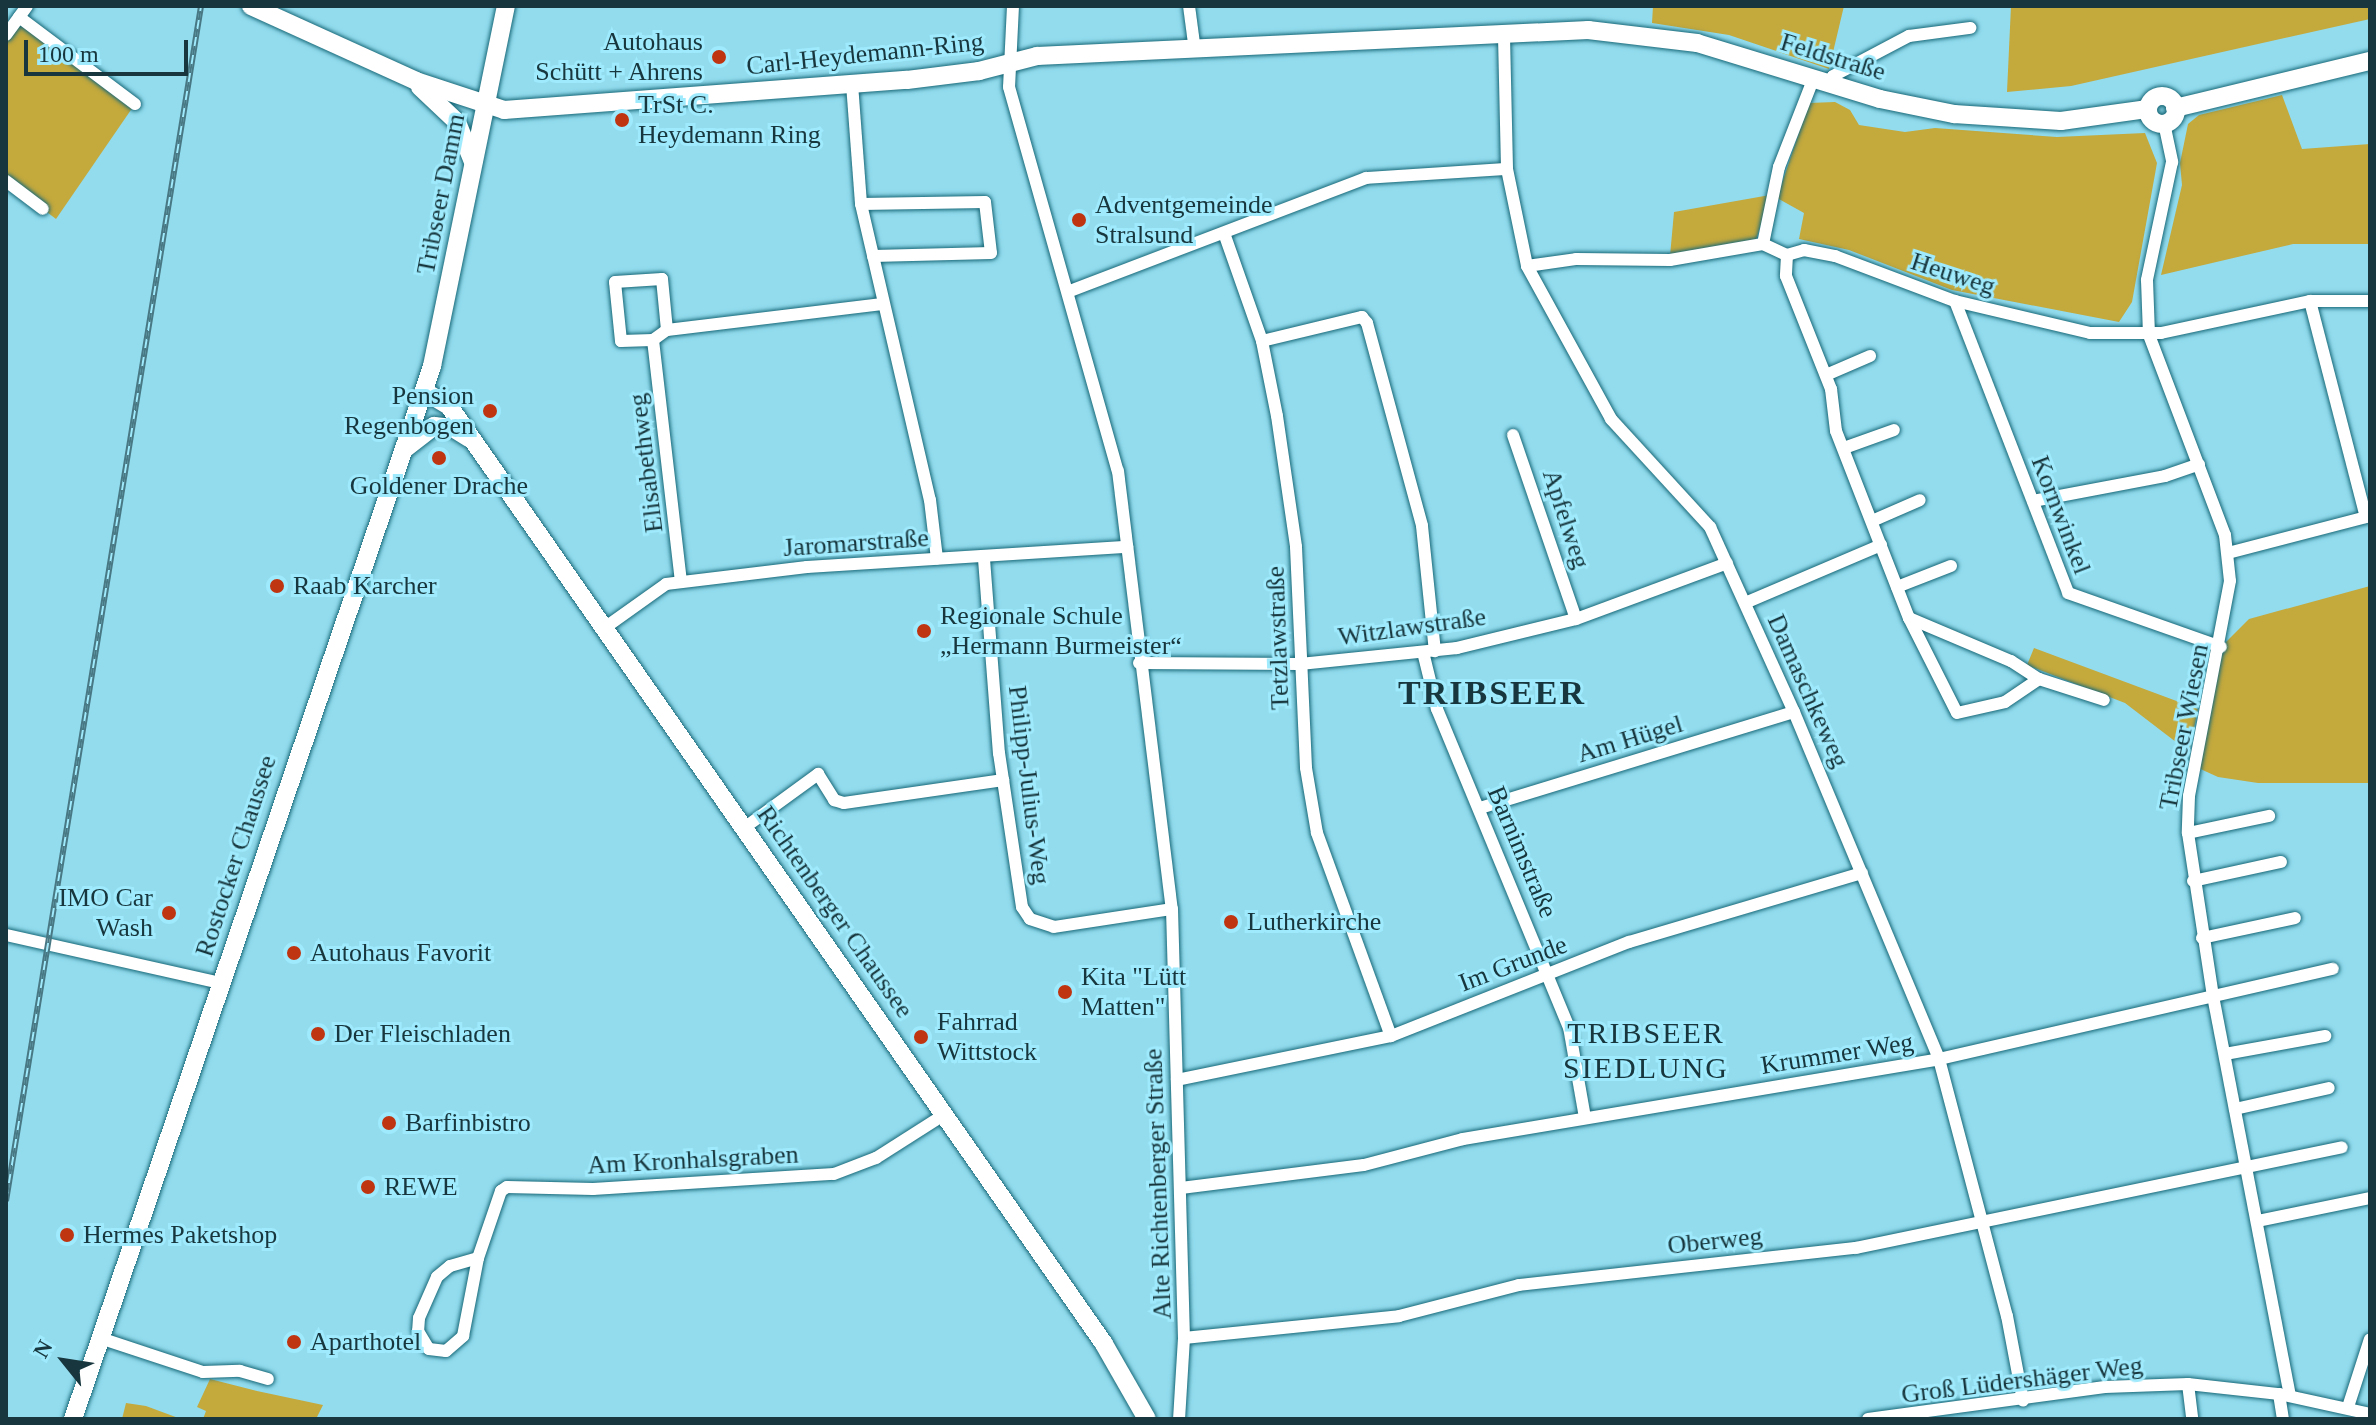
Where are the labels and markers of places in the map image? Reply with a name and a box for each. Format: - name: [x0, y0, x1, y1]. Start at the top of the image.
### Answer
- place label: Autohaus Schütt + Ahrens: [534, 26, 703, 88]
- marker: Autohaus Schütt + Ahrens: [710, 48, 728, 66]
- place label: TrSt C. Heydemann Ring: [638, 89, 821, 150]
- marker: TrSt C. Heydemann Ring: [613, 111, 631, 129]
- place label: Adventgemeinde Stralsund: [1095, 189, 1273, 250]
- marker: Adventgemeinde Stralsund: [1070, 211, 1088, 229]
- place label: Pension Regenbogen: [344, 380, 474, 442]
- marker: Pension Regenbogen: [481, 402, 499, 420]
- marker: Goldener Drache: [430, 449, 448, 467]
- place label: Goldener Drache: [350, 470, 528, 502]
- place label: Raab Karcher: [293, 570, 437, 602]
- marker: Raab Karcher: [268, 577, 286, 595]
- place label: Regionale Schule „Hermann Burmeister“: [940, 600, 1182, 662]
- marker: Regionale Schule „Hermann Burmeister“: [915, 622, 933, 640]
- place label: IMO Car Wash: [58, 882, 153, 944]
- marker: IMO Car Wash: [160, 904, 178, 922]
- place label: Lutherkirche: [1247, 906, 1381, 938]
- marker: Lutherkirche: [1222, 913, 1240, 931]
- place label: Autohaus Favorit: [310, 937, 491, 969]
- marker: Autohaus Favorit: [285, 944, 303, 962]
- place label: Kita "Lütt Matten": [1081, 961, 1186, 1022]
- marker: Kita "Lütt Matten": [1056, 983, 1074, 1001]
- place label: Fahrrad Wittstock: [937, 1006, 1037, 1068]
- place label: Der Fleischladen: [334, 1018, 511, 1050]
- marker: Der Fleischladen: [309, 1025, 327, 1043]
- marker: Fahrrad Wittstock: [912, 1028, 930, 1046]
- place label: Barfinbistro: [405, 1107, 531, 1139]
- marker: Barfinbistro: [380, 1114, 398, 1132]
- place label: REWE: [384, 1171, 458, 1203]
- marker: REWE: [359, 1178, 377, 1196]
- place label: Hermes Paketshop: [83, 1219, 277, 1251]
- marker: Hermes Paketshop: [58, 1226, 76, 1244]
- place label: Aparthotel: [310, 1326, 421, 1358]
- marker: Aparthotel: [285, 1333, 303, 1351]

